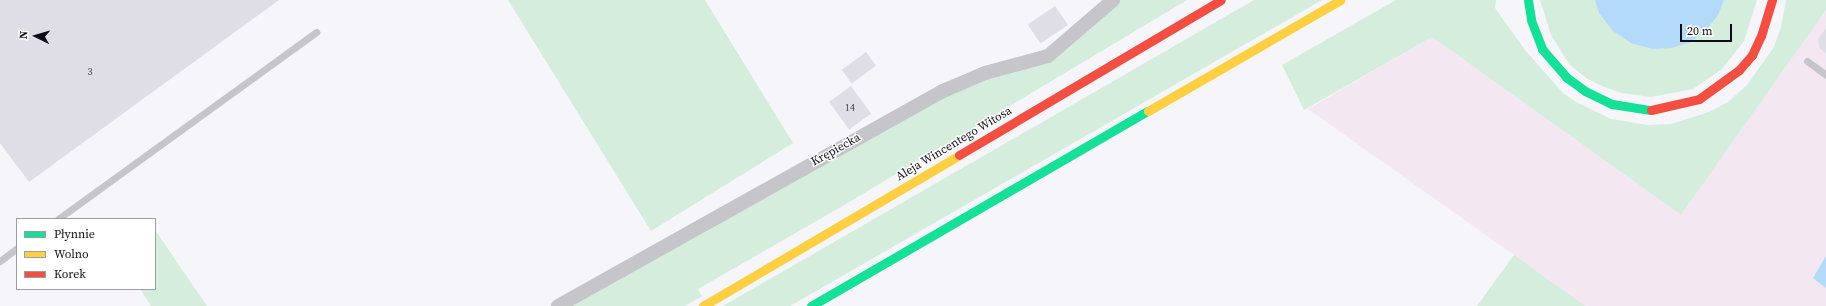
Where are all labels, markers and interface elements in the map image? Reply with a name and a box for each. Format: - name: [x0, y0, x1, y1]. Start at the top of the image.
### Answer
- north arrow: [16, 16, 56, 56]
- scale bar: [1682, 16, 1734, 42]
- text: 20 m: [1687, 23, 1713, 39]
- text: N: [16, 30, 31, 40]
- house number: 3: [88, 66, 92, 78]
- house number: 14: [845, 102, 855, 114]
- street label: Aleja Wincentego Witosa: [893, 103, 1015, 185]
- street label: Krępiecka: [809, 131, 863, 169]
- legend: [16, 218, 156, 290]
- text: Płynnie: [54, 226, 95, 242]
- text: Wolno: [54, 246, 89, 262]
- text: Korek: [54, 266, 86, 282]

